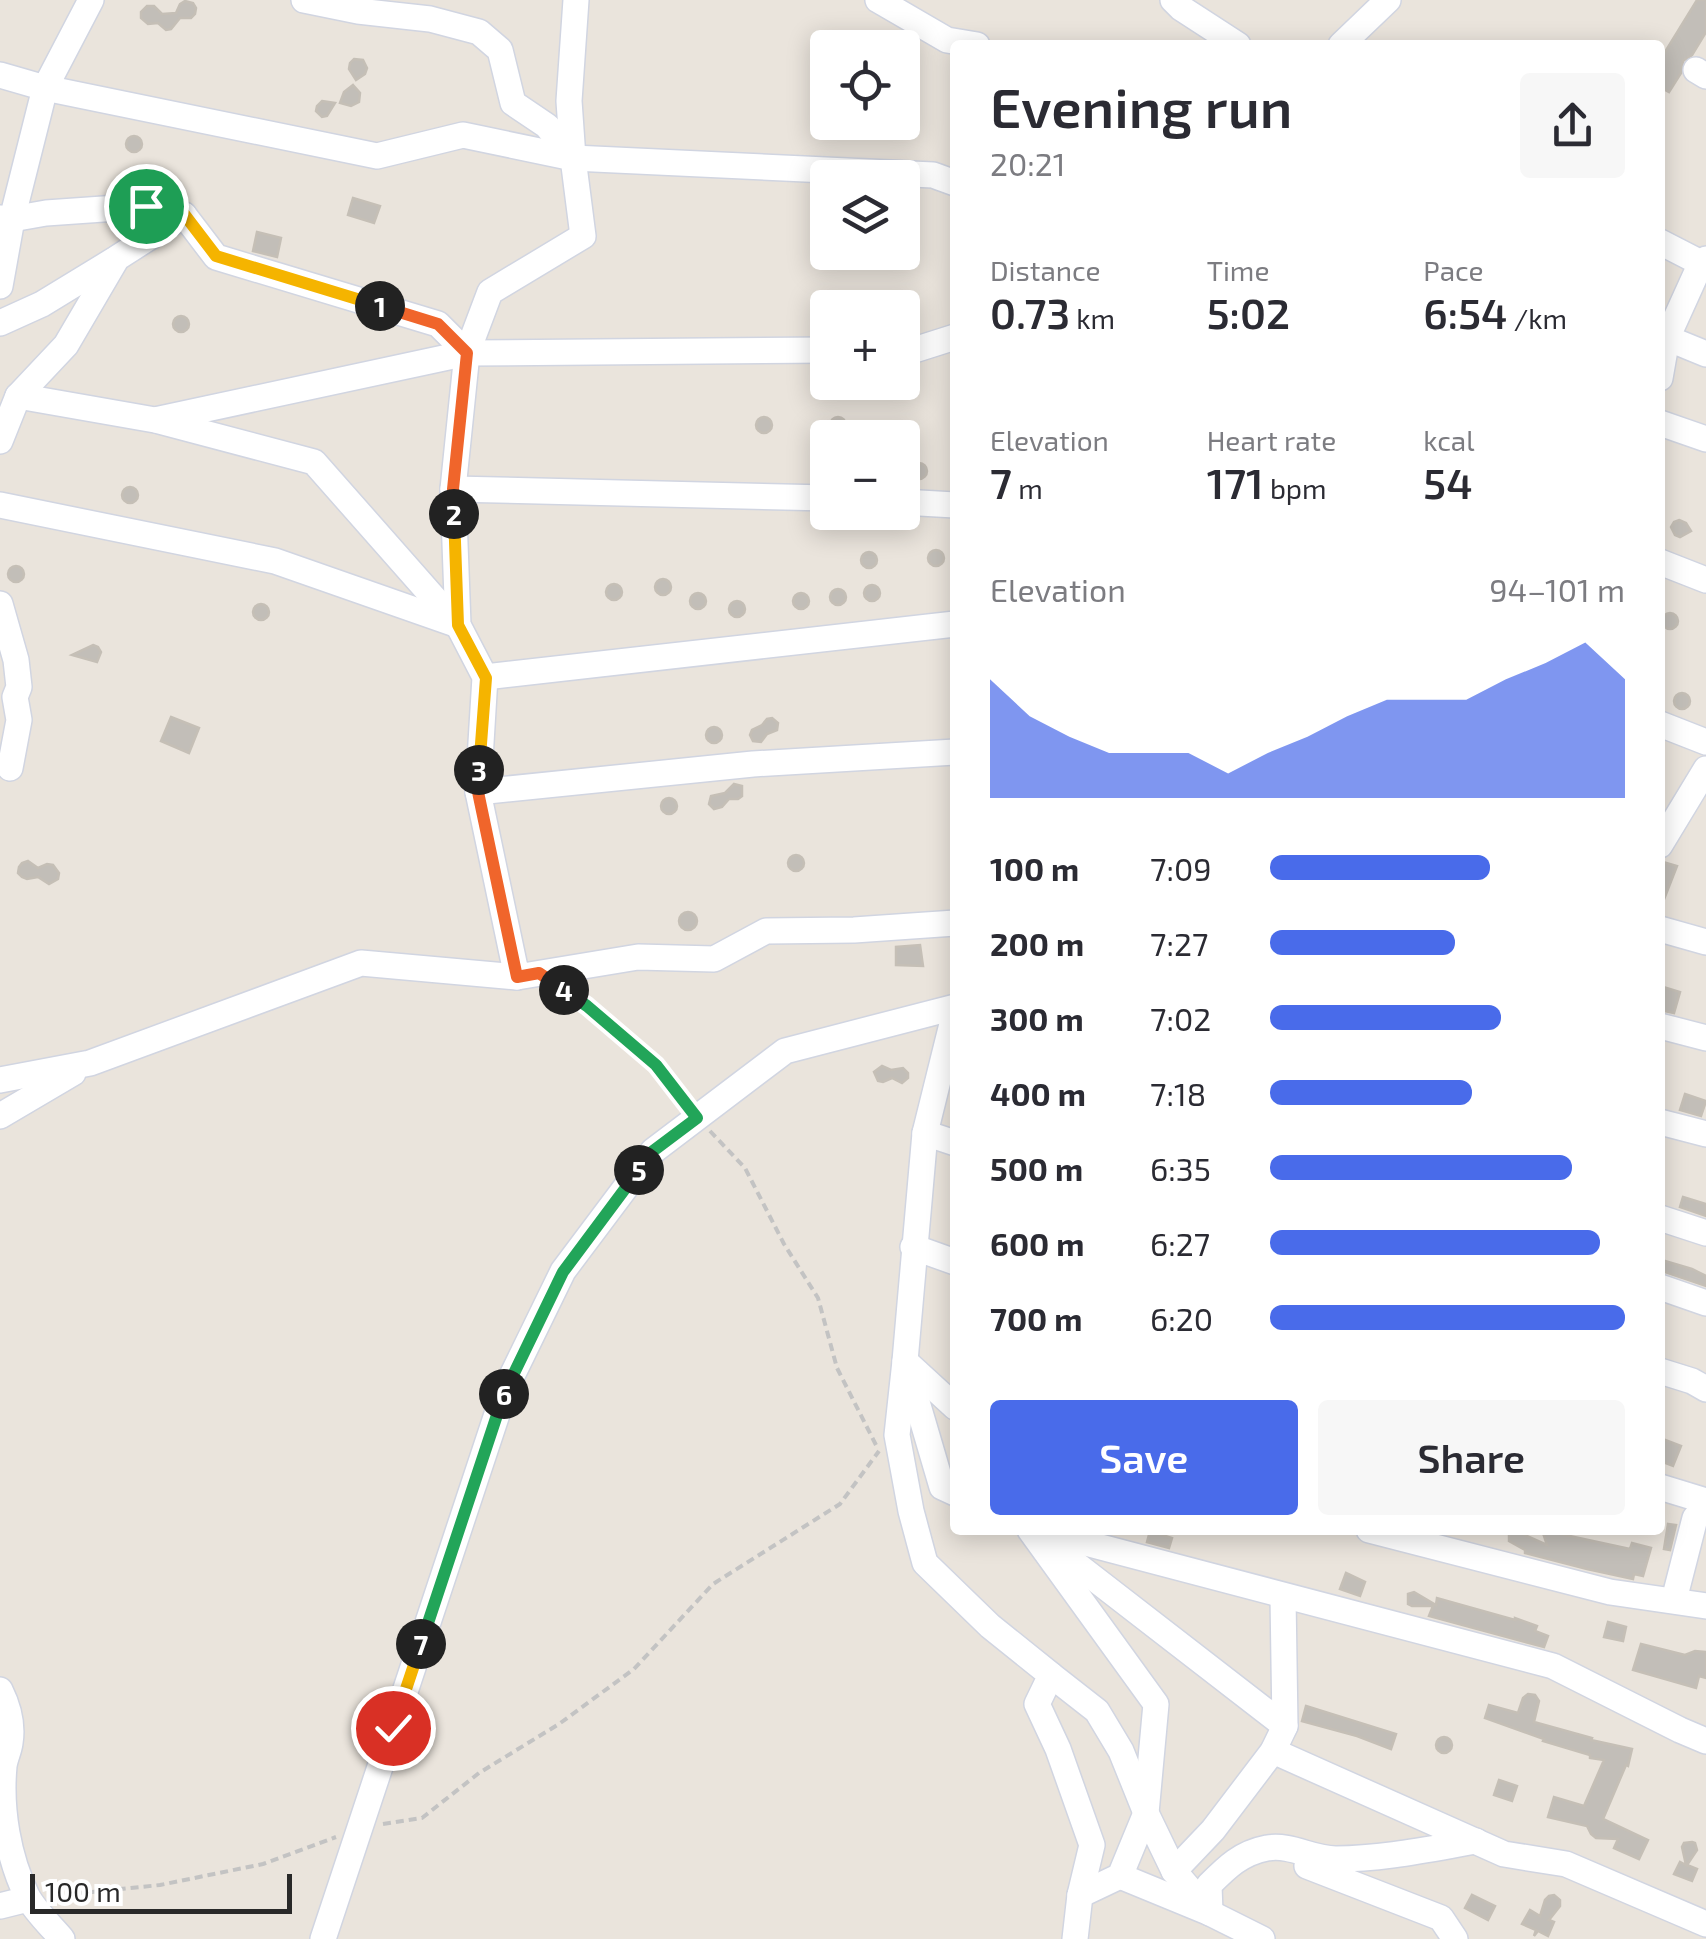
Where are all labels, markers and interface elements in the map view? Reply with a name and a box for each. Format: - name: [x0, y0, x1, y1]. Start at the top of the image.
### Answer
- map controls: [810, 30, 920, 530]
- button: locate: [810, 30, 920, 140]
- text: Evening run: [990, 73, 1292, 139]
- button: share: [1520, 73, 1625, 178]
- text: 20:21: [990, 144, 1066, 182]
- button: layers: [810, 160, 920, 270]
- pin: [104, 164, 189, 249]
- icon: arrive: [119, 179, 174, 234]
- text: Distance: [990, 253, 1101, 287]
- text: Time: [1207, 253, 1269, 287]
- text: Pace: [1423, 253, 1484, 287]
- pin: 1: [355, 281, 405, 331]
- text: 0.73: [990, 287, 1070, 337]
- text: 5:02: [1207, 287, 1290, 337]
- text: 6:54: [1423, 287, 1507, 337]
- text: 1: [374, 289, 386, 323]
- button: +: [810, 290, 920, 400]
- text: km: [1070, 301, 1115, 335]
- text: /km: [1507, 301, 1567, 335]
- button: −: [810, 420, 920, 530]
- text: Elevation: [990, 423, 1109, 457]
- text: Heart rate: [1207, 423, 1336, 457]
- text: kcal: [1423, 423, 1475, 457]
- text: 7: [990, 457, 1012, 507]
- text: 171: [1207, 457, 1264, 507]
- text: 54: [1423, 457, 1473, 507]
- text: m: [1012, 471, 1043, 505]
- text: bpm: [1264, 471, 1327, 505]
- pin: 2: [429, 489, 479, 539]
- text: 2: [446, 497, 462, 531]
- text: Elevation: [990, 570, 1126, 608]
- text: 94–101 m: [1489, 570, 1625, 608]
- pin: 3: [454, 745, 504, 795]
- text: 3: [471, 753, 487, 787]
- text: 100 m: [990, 849, 1079, 887]
- text: 7:09: [1150, 849, 1212, 887]
- text: 200 m: [990, 924, 1084, 962]
- text: 7:27: [1150, 924, 1208, 962]
- pin: 4: [539, 965, 589, 1015]
- text: 4: [555, 973, 573, 1007]
- text: 300 m: [990, 999, 1084, 1037]
- text: 7:02: [1150, 999, 1211, 1037]
- text: 400 m: [990, 1074, 1086, 1112]
- text: 7:18: [1150, 1074, 1206, 1112]
- pin: 5: [614, 1145, 664, 1195]
- text: 500 m: [990, 1149, 1083, 1187]
- text: 6:35: [1150, 1149, 1211, 1187]
- text: 5: [631, 1153, 647, 1187]
- text: 600 m: [990, 1224, 1084, 1262]
- text: 6:27: [1150, 1224, 1210, 1262]
- text: 700 m: [990, 1299, 1082, 1337]
- text: 6:20: [1150, 1299, 1213, 1337]
- pin: 6: [479, 1369, 529, 1419]
- text: 6: [496, 1377, 512, 1411]
- button: Save: [990, 1400, 1298, 1515]
- button: Share: [1318, 1400, 1625, 1515]
- pin: 7: [396, 1619, 446, 1669]
- text: 7: [414, 1627, 428, 1661]
- pin: [351, 1686, 436, 1771]
- icon: check: [366, 1701, 421, 1756]
- scale bar: [30, 1869, 292, 1914]
- text: 100 m: [45, 1874, 121, 1908]

